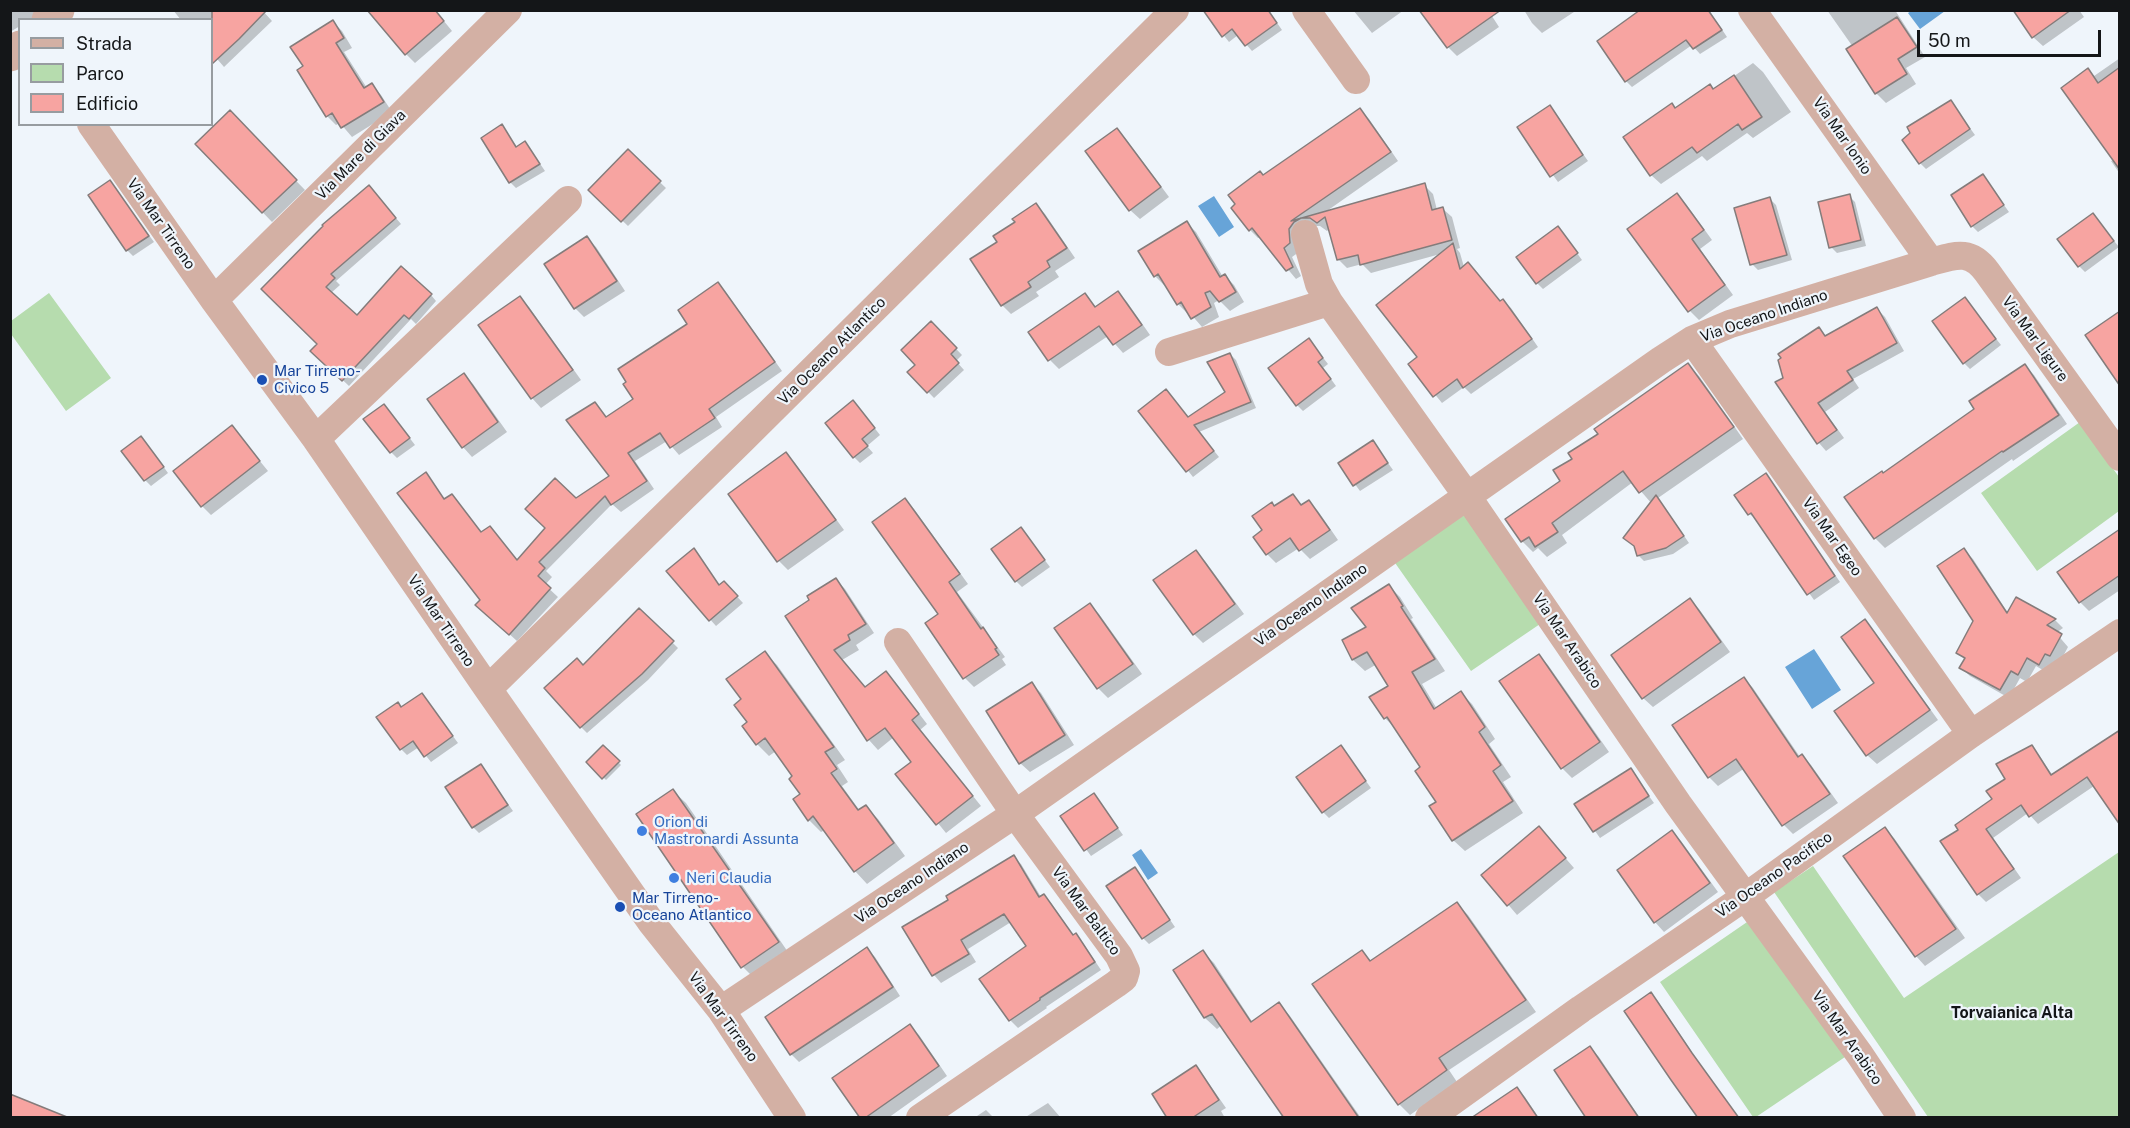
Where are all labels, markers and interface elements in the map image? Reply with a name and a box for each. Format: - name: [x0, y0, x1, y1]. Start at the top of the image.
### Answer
- legend: [18, 18, 213, 126]
- scale bar: [1920, 18, 2104, 56]
- text: 50 m: [1928, 30, 1971, 51]
- text: Strada: [76, 33, 132, 54]
- text: Parco: [76, 63, 124, 84]
- text: Edificio: [76, 93, 138, 114]
- street label: Via Mar Ionio: [1809, 94, 1875, 178]
- street label: Via Mare di Giava: [312, 106, 410, 204]
- street label: Via Mar Tirreno: [123, 175, 199, 273]
- street label: Via Oceano Indiano: [1698, 286, 1830, 346]
- street label: Via Oceano Atlantico: [774, 293, 890, 409]
- street label: Via Mar Ligure: [1998, 293, 2072, 385]
- place label: Mar Tirreno- Civico 5: [274, 362, 361, 397]
- marker: Mar Tirreno- Civico 5: [255, 373, 269, 387]
- street label: Via Mar Egeo: [1798, 494, 1866, 580]
- street label: Via Oceano Indiano: [1251, 559, 1371, 651]
- street label: Via Mar Tirreno: [404, 572, 478, 670]
- street label: Via Mar Arabico: [1529, 590, 1605, 692]
- place label: Orion di Mastronardi Assunta: [654, 813, 799, 848]
- marker: Orion di Mastronardi Assunta: [635, 824, 649, 838]
- street label: Via Oceano Pacifico: [1712, 828, 1836, 922]
- street label: Via Oceano Indiano: [852, 838, 972, 928]
- street label: Via Mar Baltico: [1048, 863, 1124, 959]
- place label: Neri Claudia: [686, 869, 772, 887]
- marker: Neri Claudia: [667, 871, 681, 885]
- place label: Mar Tirreno- Oceano Atlantico: [632, 889, 751, 924]
- marker: Mar Tirreno- Oceano Atlantico: [613, 900, 627, 914]
- street label: Via Mar Tirreno: [684, 969, 762, 1065]
- street label: Via Mar Arabico: [1808, 988, 1886, 1088]
- district label: Torvaianica Alta: [1951, 1003, 2073, 1023]

